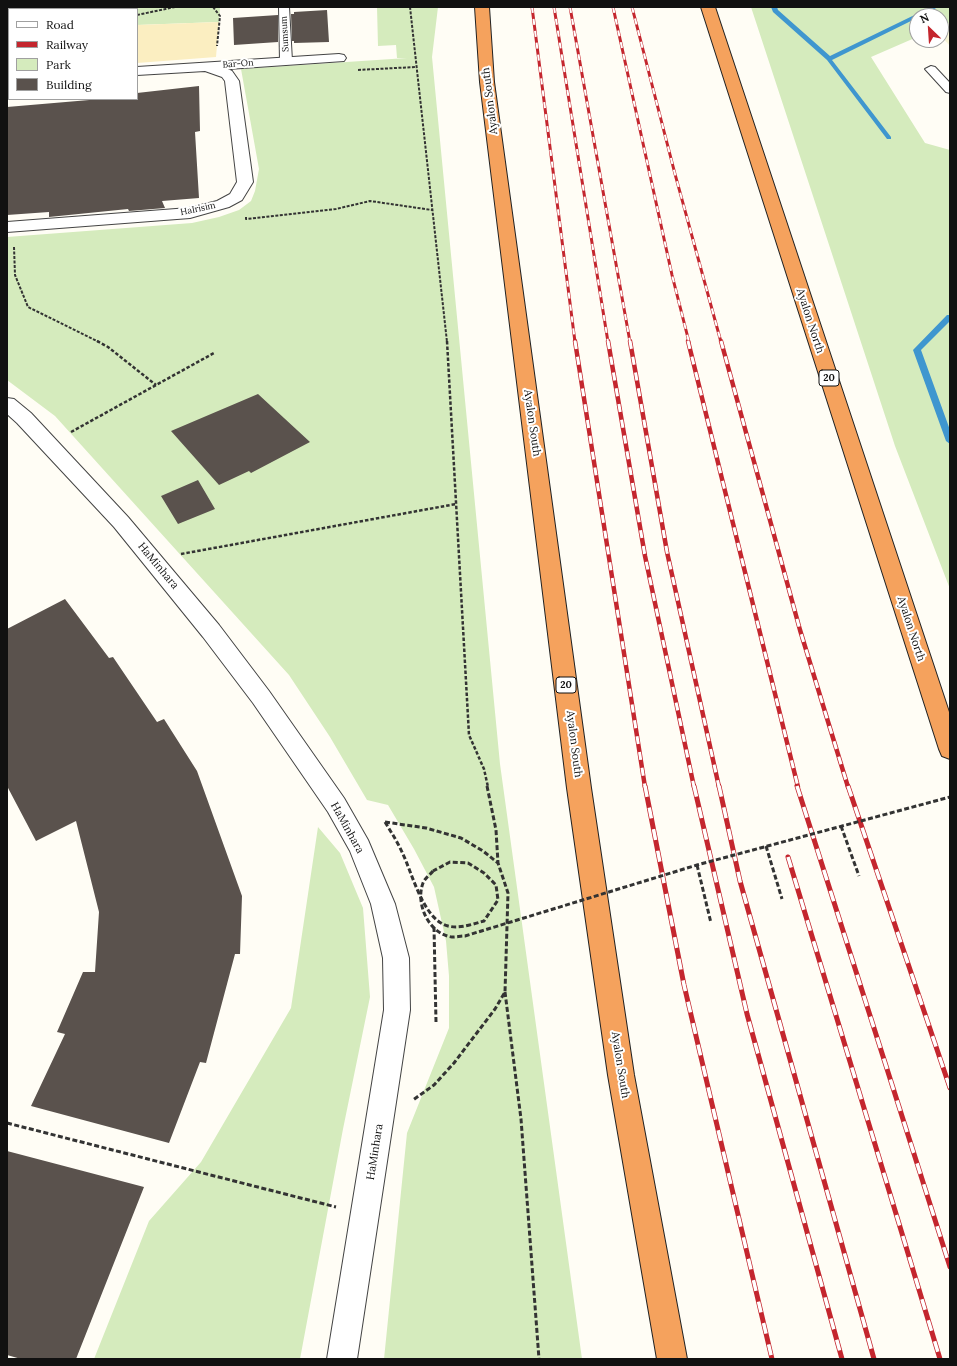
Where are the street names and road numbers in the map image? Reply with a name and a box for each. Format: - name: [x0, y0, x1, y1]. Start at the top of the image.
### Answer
- street label: Sumsum: [279, 16, 291, 52]
- street label: Bar-On: [222, 58, 254, 70]
- street label: Ayalon South: [479, 67, 501, 135]
- street label: HaIrisim: [179, 200, 217, 218]
- street label: Ayalon North: [793, 287, 827, 355]
- road number: 20: [819, 370, 839, 386]
- street label: Ayalon South: [521, 389, 543, 457]
- street label: HaMinhara: [135, 540, 181, 592]
- street label: Ayalon North: [894, 595, 928, 663]
- road number: 20: [556, 677, 576, 693]
- street label: Ayalon South: [563, 710, 585, 778]
- street label: HaMinhara: [327, 800, 367, 856]
- street label: Ayalon South: [608, 1031, 632, 1099]
- street label: HaMinhara: [364, 1123, 386, 1181]

